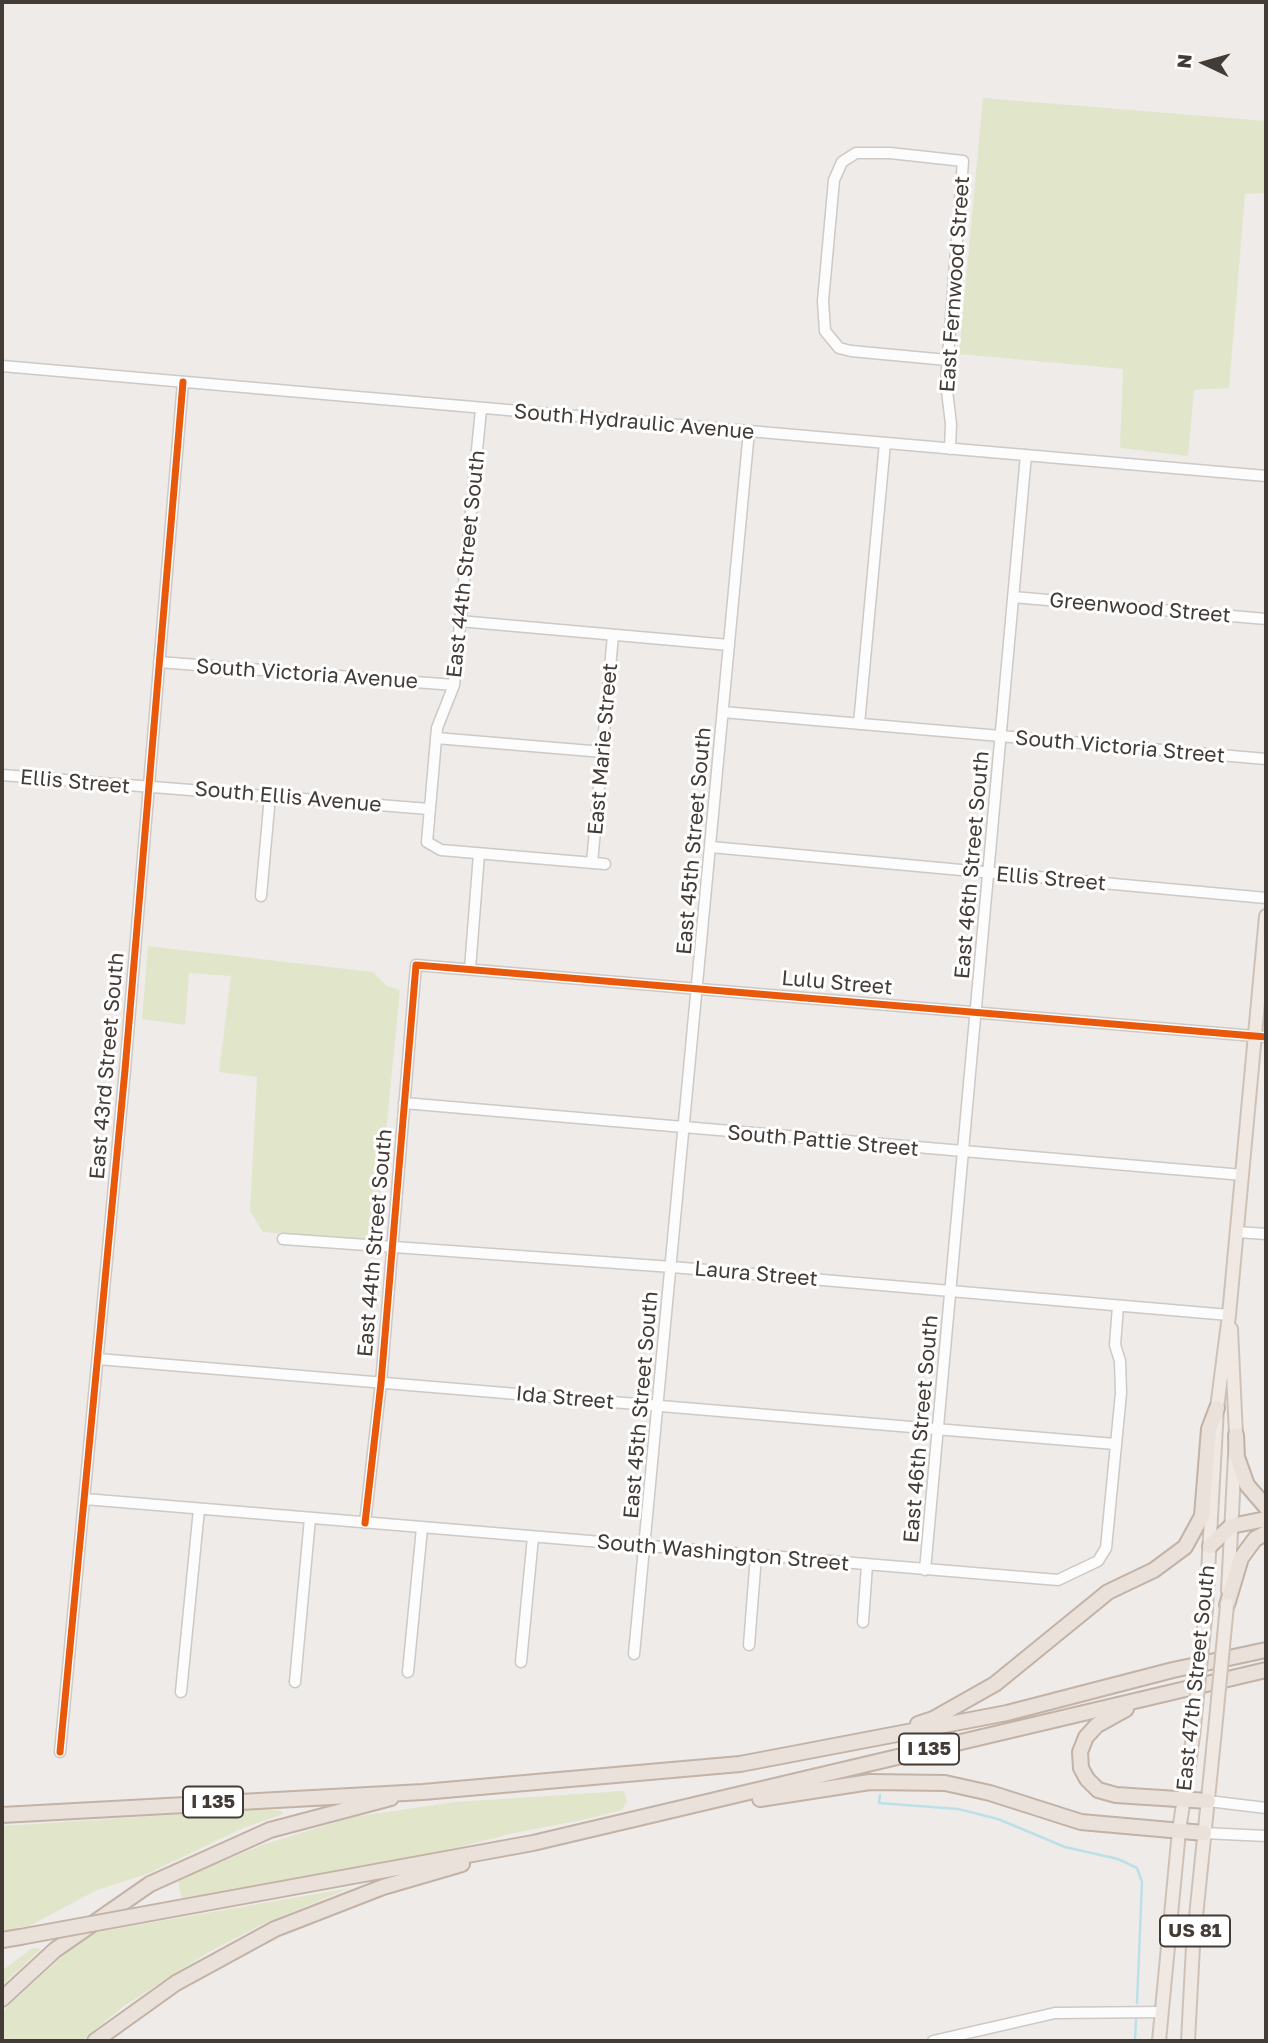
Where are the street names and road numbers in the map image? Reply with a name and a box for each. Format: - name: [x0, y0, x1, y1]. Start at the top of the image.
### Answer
- street label: East Fernwood Street: [935, 175, 975, 393]
- street label: South Hydraulic Avenue: [513, 399, 755, 445]
- street label: East 44th Street South: [442, 449, 490, 679]
- street label: Greenwood Street: [1048, 588, 1232, 628]
- street label: South Victoria Avenue: [195, 654, 419, 694]
- street label: East Marie Street: [583, 662, 623, 836]
- street label: South Victoria Street: [1014, 725, 1226, 769]
- street label: East 45th Street South: [672, 726, 716, 956]
- street label: East 46th Street South: [949, 750, 995, 980]
- street label: Ellis Street: [19, 765, 131, 799]
- street label: South Ellis Avenue: [193, 776, 383, 818]
- street label: Ellis Street: [995, 862, 1107, 896]
- street label: East 43rd Street South: [85, 951, 129, 1181]
- street label: Lulu Street: [781, 966, 893, 1000]
- street label: South Pattie Street: [726, 1120, 920, 1162]
- street label: East 44th Street South: [352, 1128, 398, 1358]
- street label: Laura Street: [693, 1256, 819, 1292]
- street label: East 45th Street South: [619, 1290, 663, 1520]
- street label: East 46th Street South: [898, 1314, 944, 1544]
- street label: Ida Street: [515, 1381, 615, 1415]
- street label: South Washington Street: [596, 1529, 850, 1577]
- street label: East 47th Street South: [1172, 1564, 1220, 1792]
- road number: I 135: [899, 1734, 959, 1764]
- road number: I 135: [183, 1786, 243, 1818]
- road number: US 81: [1160, 1915, 1230, 1946]

